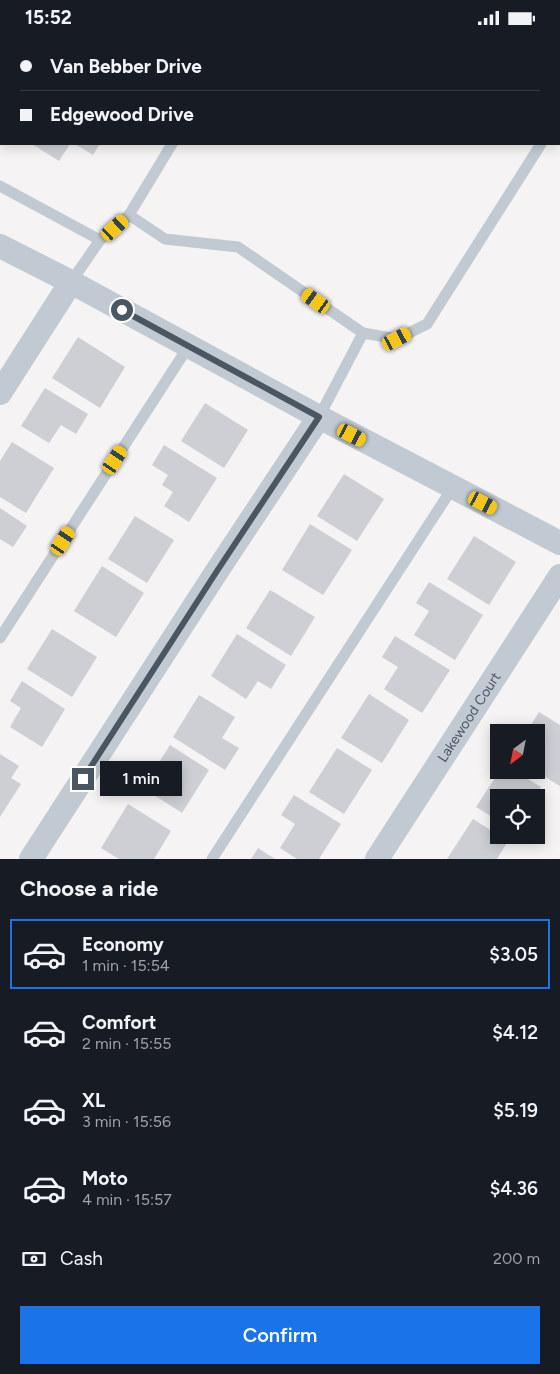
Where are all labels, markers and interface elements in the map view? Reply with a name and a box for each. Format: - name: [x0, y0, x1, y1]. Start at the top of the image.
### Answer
- text: 15:52: [25, 6, 72, 29]
- text: Van Bebber Drive: [50, 55, 202, 78]
- text: Edgewood Drive: [50, 103, 194, 126]
- car: [98, 212, 131, 244]
- car: [299, 286, 332, 316]
- route start: [111, 299, 133, 321]
- car: [380, 326, 413, 352]
- car: [335, 422, 368, 448]
- car: [100, 443, 129, 477]
- car: [466, 490, 499, 516]
- car: [48, 524, 77, 558]
- street label: Lakewood Court: [434, 669, 504, 765]
- north arrow: [490, 724, 545, 779]
- map controls: [490, 724, 545, 844]
- callout: 1 min: [100, 761, 183, 797]
- route end: [72, 768, 94, 790]
- text: 1 min: [122, 769, 160, 788]
- button: locate: [490, 789, 545, 844]
- text: Choose a ride: [20, 875, 158, 902]
- icon: car: [22, 932, 67, 977]
- text: Economy: [82, 933, 164, 956]
- text: $3.05: [489, 943, 538, 966]
- text: 1 min · 15:54: [82, 956, 170, 975]
- icon: car: [22, 1010, 67, 1055]
- text: Comfort: [82, 1011, 157, 1034]
- text: $4.12: [492, 1021, 538, 1044]
- text: 2 min · 15:55: [82, 1034, 171, 1053]
- icon: car: [22, 1088, 67, 1133]
- text: XL: [82, 1089, 105, 1112]
- text: $5.19: [493, 1099, 538, 1122]
- text: 3 min · 15:56: [82, 1112, 171, 1131]
- icon: car: [22, 1166, 67, 1211]
- text: Moto: [82, 1167, 128, 1190]
- text: $4.36: [490, 1177, 538, 1200]
- text: 4 min · 15:57: [82, 1190, 172, 1209]
- icon: cash: [20, 1245, 48, 1273]
- text: Cash: [60, 1247, 103, 1270]
- text: 200 m: [493, 1249, 540, 1268]
- button: Confirm: [20, 1306, 540, 1364]

